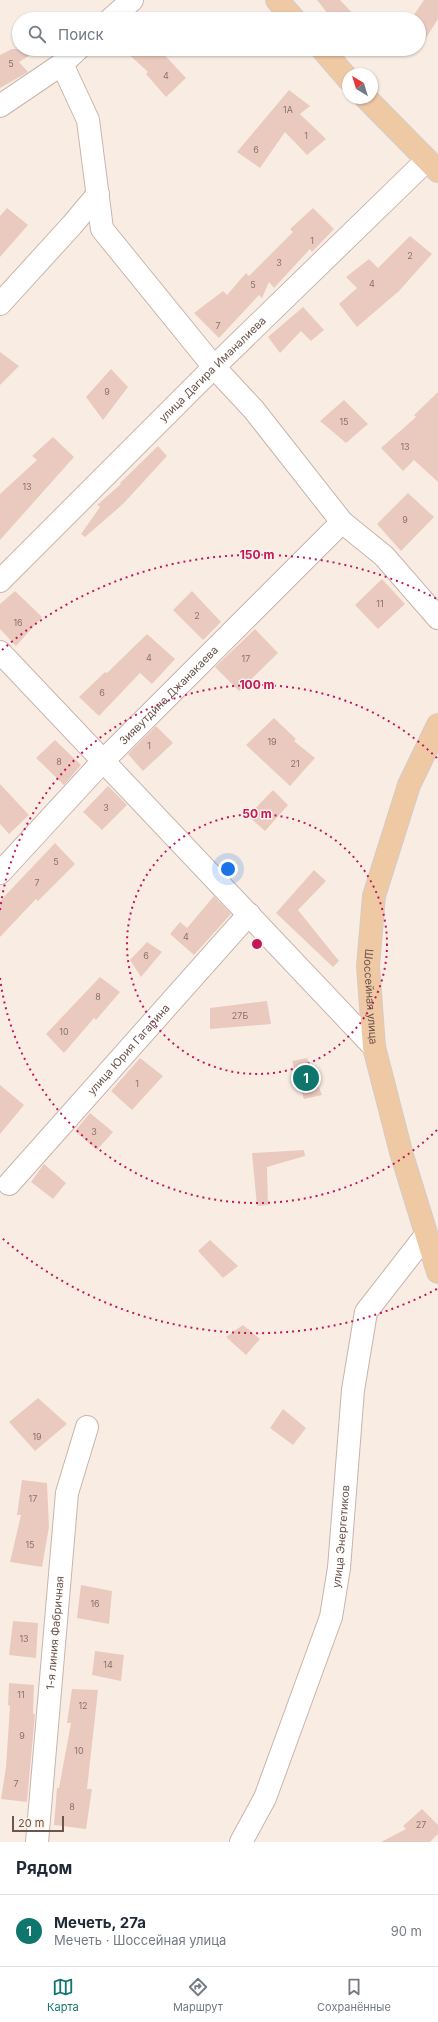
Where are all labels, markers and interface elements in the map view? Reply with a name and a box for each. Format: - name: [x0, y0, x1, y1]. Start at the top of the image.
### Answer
- search box: [12, 12, 426, 56]
- icon: search: [26, 23, 48, 45]
- text: Поиск: [58, 25, 104, 44]
- house number: 5: [8, 58, 14, 69]
- north arrow: [342, 68, 378, 104]
- house number: 4: [163, 70, 169, 81]
- house number: 1А: [283, 104, 293, 115]
- house number: 1: [304, 130, 308, 141]
- house number: 6: [253, 144, 259, 155]
- house number: 1: [310, 235, 314, 246]
- house number: 2: [407, 250, 413, 261]
- house number: 3: [276, 257, 282, 268]
- house number: 4: [369, 278, 375, 289]
- house number: 5: [250, 279, 256, 290]
- street label: улица Дагира Иманалиева: [156, 313, 269, 425]
- house number: 7: [215, 320, 221, 331]
- house number: 9: [104, 386, 110, 397]
- house number: 15: [339, 416, 349, 427]
- house number: 13: [400, 441, 410, 452]
- house number: 13: [22, 481, 32, 492]
- house number: 9: [402, 514, 408, 525]
- text: 150 m: [240, 547, 274, 562]
- house number: 11: [376, 598, 384, 609]
- house number: 2: [194, 610, 200, 621]
- house number: 16: [13, 617, 23, 628]
- street label: Зиявутдина Джанакаева: [116, 643, 221, 748]
- house number: 4: [146, 652, 152, 663]
- house number: 17: [242, 653, 250, 664]
- text: 100 m: [239, 677, 275, 692]
- house number: 6: [99, 687, 105, 698]
- house number: 19: [267, 736, 277, 747]
- house number: 1: [147, 740, 151, 751]
- house number: 8: [56, 756, 62, 767]
- house number: 21: [290, 758, 300, 769]
- house number: 3: [103, 802, 109, 813]
- text: 50 m: [242, 806, 272, 821]
- house number: 5: [53, 856, 59, 867]
- your location: [218, 859, 238, 879]
- house number: 7: [34, 877, 40, 888]
- house number: 4: [183, 931, 189, 942]
- centre of rings: [250, 937, 264, 951]
- street label: Шоссейная улица: [361, 948, 381, 1045]
- house number: 6: [143, 950, 149, 961]
- house number: 8: [95, 991, 101, 1002]
- street label: улица Юрия Гагарина: [85, 1001, 173, 1098]
- house number: 27Б: [232, 1010, 248, 1021]
- house number: 10: [59, 1026, 69, 1037]
- pin: 1: [293, 1063, 319, 1093]
- house number: 1: [135, 1078, 139, 1089]
- house number: 3: [91, 1126, 97, 1137]
- house number: 19: [32, 1431, 42, 1442]
- street label: улица Энергетиков: [329, 1484, 353, 1589]
- house number: 17: [29, 1493, 37, 1504]
- house number: 15: [25, 1539, 35, 1550]
- street label: 1-я линия Фабричная: [43, 1575, 67, 1690]
- house number: 16: [90, 1598, 100, 1609]
- house number: 13: [19, 1633, 29, 1644]
- house number: 14: [103, 1659, 113, 1670]
- house number: 11: [17, 1689, 25, 1700]
- house number: 12: [78, 1700, 88, 1711]
- house number: 9: [19, 1730, 25, 1741]
- house number: 10: [74, 1745, 84, 1756]
- house number: 7: [13, 1778, 19, 1789]
- house number: 8: [69, 1801, 75, 1812]
- scale bar: [12, 1814, 64, 1833]
- text: 20 m: [18, 1816, 44, 1830]
- house number: 27: [416, 1819, 426, 1830]
- text: Рядом: [16, 1858, 72, 1878]
- text: Мечеть, 27а: [54, 1913, 146, 1932]
- text: 1: [26, 1923, 32, 1939]
- text: 90 m: [391, 1923, 422, 1939]
- text: Мечеть · Шоссейная улица: [54, 1932, 226, 1948]
- tab: Карта: [47, 1976, 79, 2014]
- tab: Маршрут: [173, 1976, 223, 2014]
- tab: Сохранённые: [317, 1976, 391, 2014]

